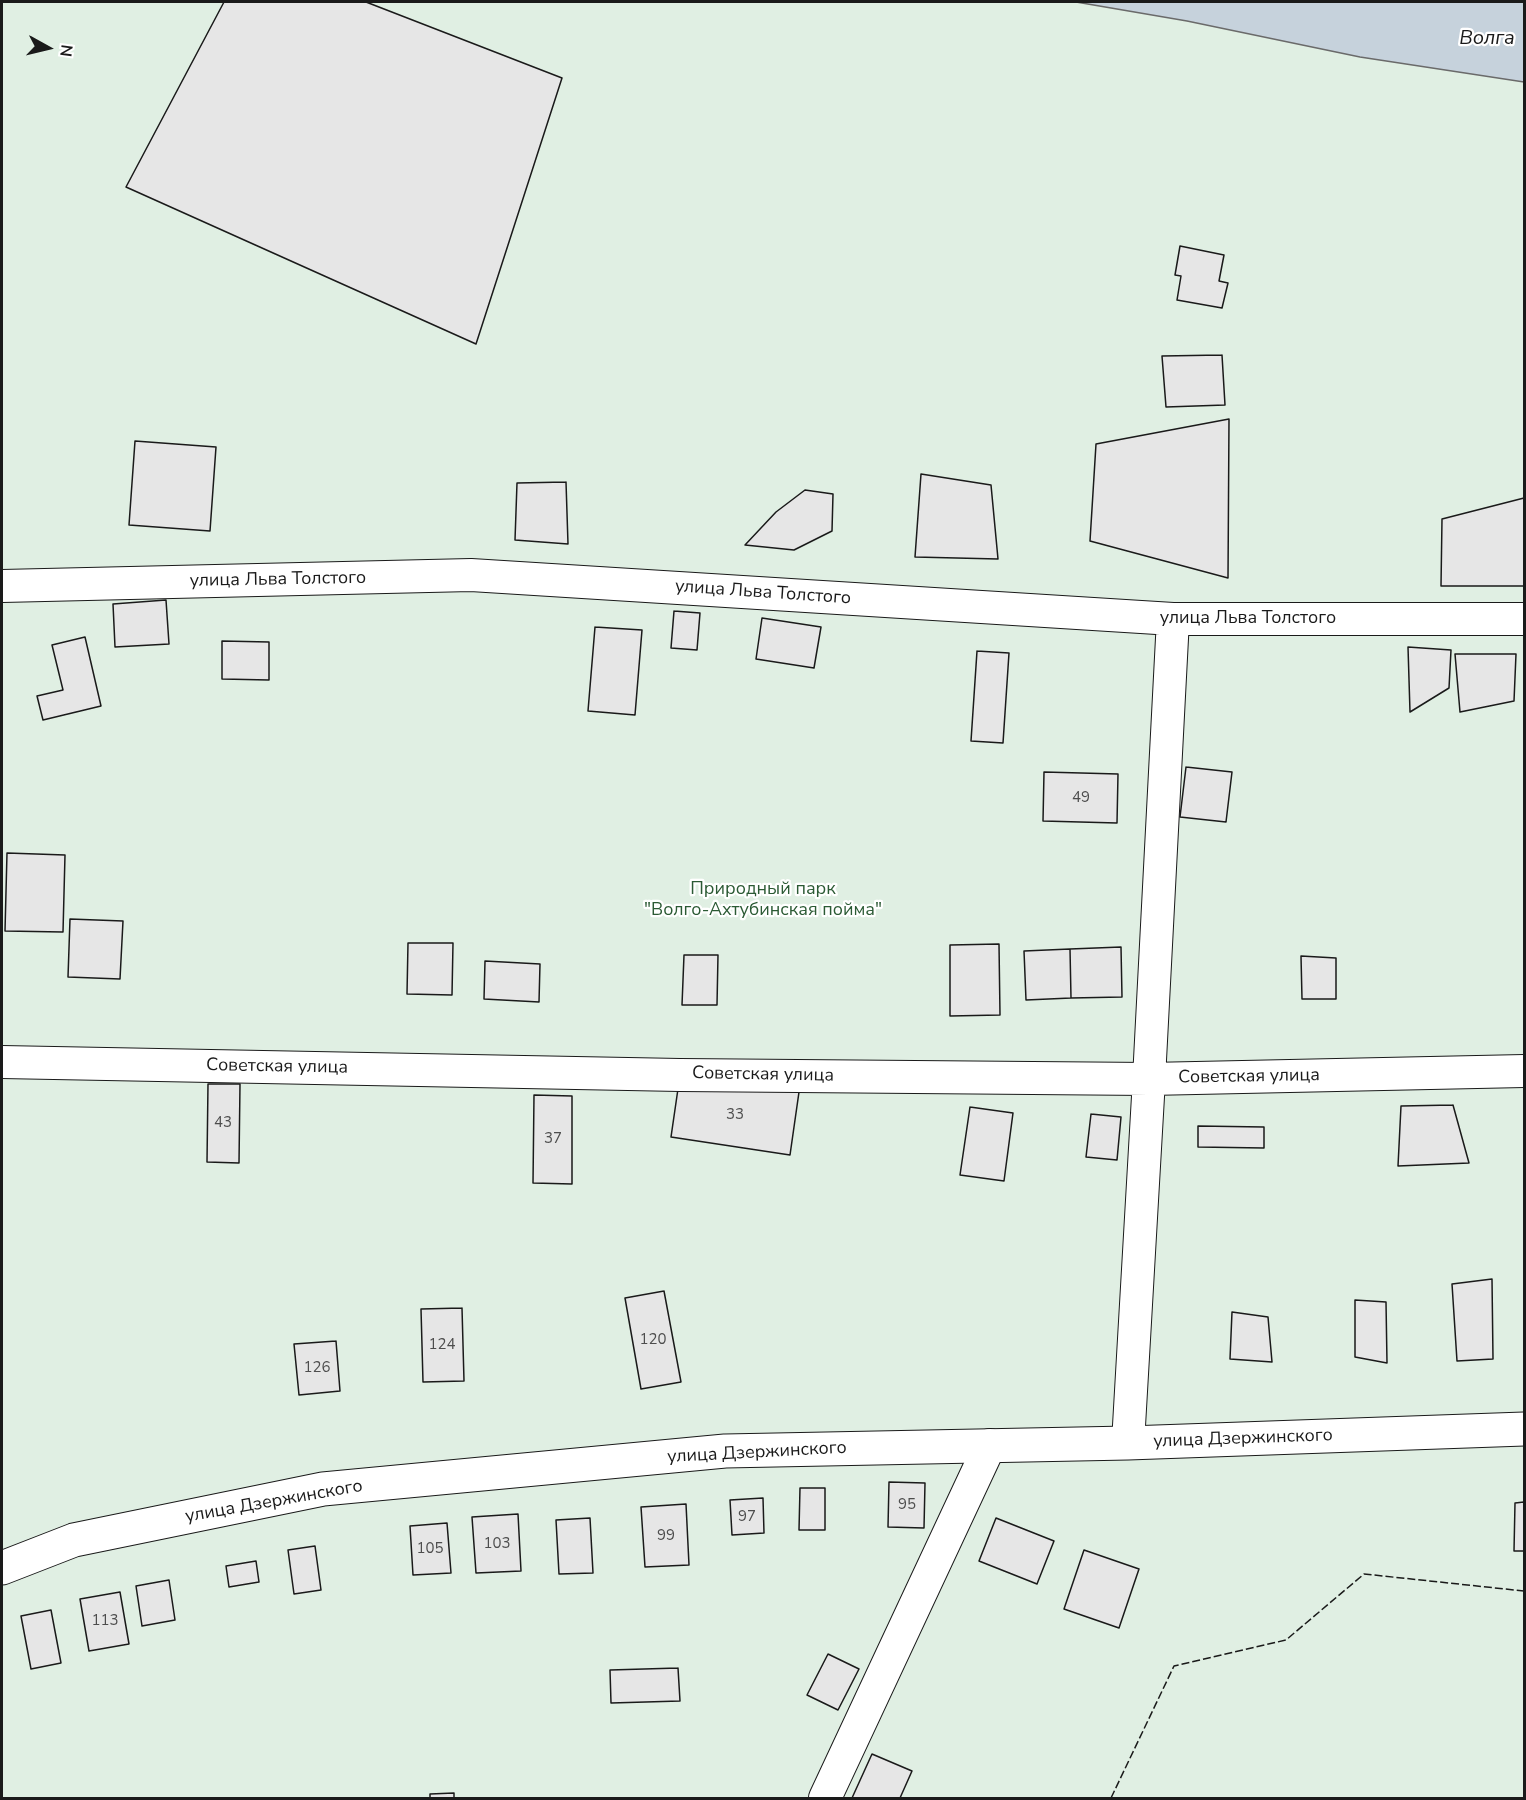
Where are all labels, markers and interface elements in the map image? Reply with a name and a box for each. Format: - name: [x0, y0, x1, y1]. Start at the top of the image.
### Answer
- north arrow: [18, 18, 78, 78]
- water label: Волга: [1459, 27, 1515, 51]
- text: N: [54, 43, 78, 58]
- street label: улица Льва Толстого: [190, 568, 366, 592]
- street label: улица Льва Толстого: [674, 576, 852, 610]
- street label: улица Льва Толстого: [1160, 608, 1336, 630]
- house number: 49: [1072, 789, 1090, 807]
- park label: Природный парк "Волго-Ахтубинская пойма": [644, 879, 882, 922]
- street label: Советская улица: [206, 1055, 348, 1079]
- street label: Советская улица: [692, 1063, 834, 1087]
- street label: Советская улица: [1178, 1065, 1320, 1089]
- house number: 33: [726, 1106, 744, 1124]
- house number: 43: [214, 1114, 232, 1132]
- house number: 37: [544, 1130, 562, 1148]
- house number: 120: [640, 1331, 666, 1349]
- house number: 124: [429, 1336, 455, 1354]
- house number: 126: [304, 1359, 330, 1377]
- street label: улица Дзержинского: [1153, 1425, 1333, 1453]
- street label: улица Дзержинского: [667, 1438, 847, 1468]
- street label: улица Дзержинского: [184, 1476, 364, 1528]
- house number: 95: [898, 1496, 916, 1514]
- house number: 97: [738, 1508, 756, 1526]
- house number: 99: [657, 1527, 675, 1545]
- house number: 103: [484, 1535, 510, 1553]
- house number: 105: [417, 1540, 443, 1558]
- house number: 113: [92, 1612, 118, 1630]

